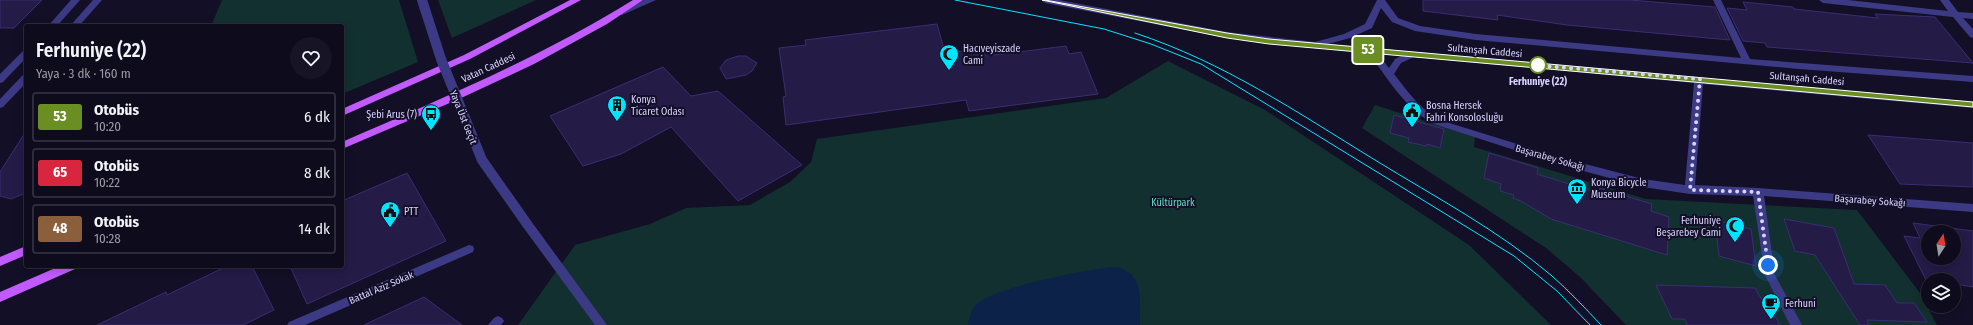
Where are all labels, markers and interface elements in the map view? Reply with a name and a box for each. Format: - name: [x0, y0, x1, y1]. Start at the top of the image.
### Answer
- button: heart: [290, 37, 332, 79]
- line badge: 53: [1350, 37, 1386, 63]
- text: Ferhuniye (22): [36, 39, 146, 62]
- text: 53: [1361, 41, 1375, 58]
- street label: Sultanşah Caddesi: [1447, 41, 1523, 60]
- place label: Hacıveyiszade Cami: [963, 42, 1020, 67]
- mosque icon: Hacıveyiszade Cami: [938, 43, 960, 71]
- street label: Vatan Caddesi: [459, 49, 517, 86]
- marker: Ferhuniye (22): [1529, 56, 1547, 74]
- text: Yaya · 3 dk · 160 m: [36, 66, 131, 81]
- street label: Sultanşah Caddesi: [1769, 69, 1845, 88]
- place label: Ferhuniye (22): [1509, 75, 1567, 88]
- street label: Yaya Üst Geçit: [447, 88, 481, 147]
- building icon: Konya Ticaret Odası: [606, 94, 628, 122]
- place label: Konya Ticaret Odası: [631, 94, 684, 118]
- public building icon: Bosna Hersek Fahri Konsolosluğu: [1401, 100, 1423, 128]
- place label: Bosna Hersek Fahri Konsolosluğu: [1426, 100, 1503, 124]
- text: Otobüs: [94, 101, 139, 119]
- bus stop icon: Şebi Arus (7): [420, 103, 442, 131]
- text: 53: [53, 108, 67, 125]
- text: 6 dk: [304, 108, 330, 126]
- place label: Şebi Arus (7): [366, 108, 417, 121]
- text: 10:20: [94, 119, 121, 134]
- street label: Başarabey Sokağı: [1514, 142, 1586, 174]
- text: Otobüs: [94, 157, 139, 175]
- text: 65: [53, 164, 67, 181]
- text: 8 dk: [304, 164, 330, 182]
- text: 10:22: [94, 175, 120, 190]
- place label: Konya Bicycle Museum: [1591, 176, 1647, 201]
- museum icon: Konya Bicycle Museum: [1566, 177, 1588, 205]
- street label: Başarabey Sokağı: [1834, 193, 1906, 209]
- park label: Kültürpark: [1151, 197, 1195, 209]
- public building icon: PTT: [379, 200, 401, 228]
- place label: PTT: [404, 206, 419, 218]
- text: Otobüs: [94, 213, 139, 231]
- place label: Ferhuniye Beşarebey Cami: [1656, 214, 1721, 239]
- mosque icon: Ferhuniye Beşarebey Cami: [1724, 215, 1746, 243]
- text: 48: [53, 220, 67, 237]
- text: 14 dk: [298, 220, 330, 238]
- north arrow: [1921, 225, 1961, 265]
- map controls: [1921, 225, 1961, 313]
- text: 10:28: [94, 231, 121, 246]
- your location: [1758, 255, 1778, 275]
- street label: Battal Aziz Sokak: [347, 268, 416, 307]
- button: layers: [1921, 273, 1961, 313]
- cafe icon: Ferhuni: [1760, 292, 1782, 320]
- place label: Ferhuni: [1785, 297, 1816, 310]

